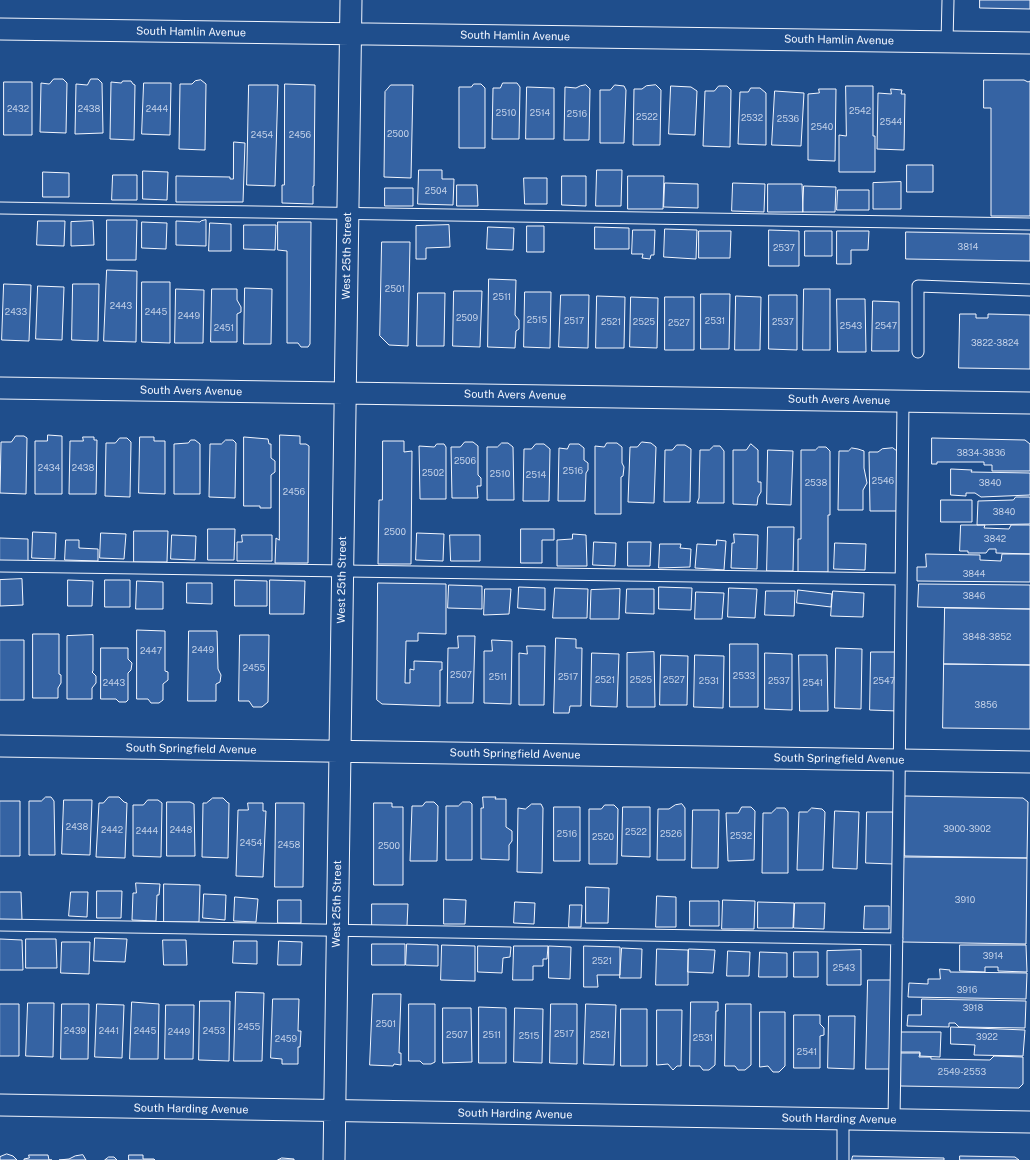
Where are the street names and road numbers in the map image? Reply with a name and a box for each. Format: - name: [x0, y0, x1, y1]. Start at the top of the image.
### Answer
- street label: South Hamlin Avenue: [136, 24, 246, 40]
- street label: South Hamlin Avenue: [460, 28, 570, 44]
- street label: South Hamlin Avenue: [784, 32, 894, 48]
- street label: West 25th Street: [340, 212, 354, 300]
- street label: South Avers Avenue: [140, 384, 242, 398]
- street label: South Avers Avenue: [464, 388, 566, 402]
- street label: South Avers Avenue: [788, 393, 890, 407]
- street label: West 25th Street: [335, 536, 349, 624]
- street label: South Springfield Avenue: [125, 741, 257, 757]
- street label: South Springfield Avenue: [449, 746, 581, 762]
- street label: South Springfield Avenue: [773, 751, 905, 767]
- street label: West 25th Street: [330, 860, 344, 948]
- street label: South Harding Avenue: [133, 1101, 249, 1117]
- street label: South Harding Avenue: [457, 1106, 573, 1122]
- street label: South Harding Avenue: [781, 1111, 897, 1127]

